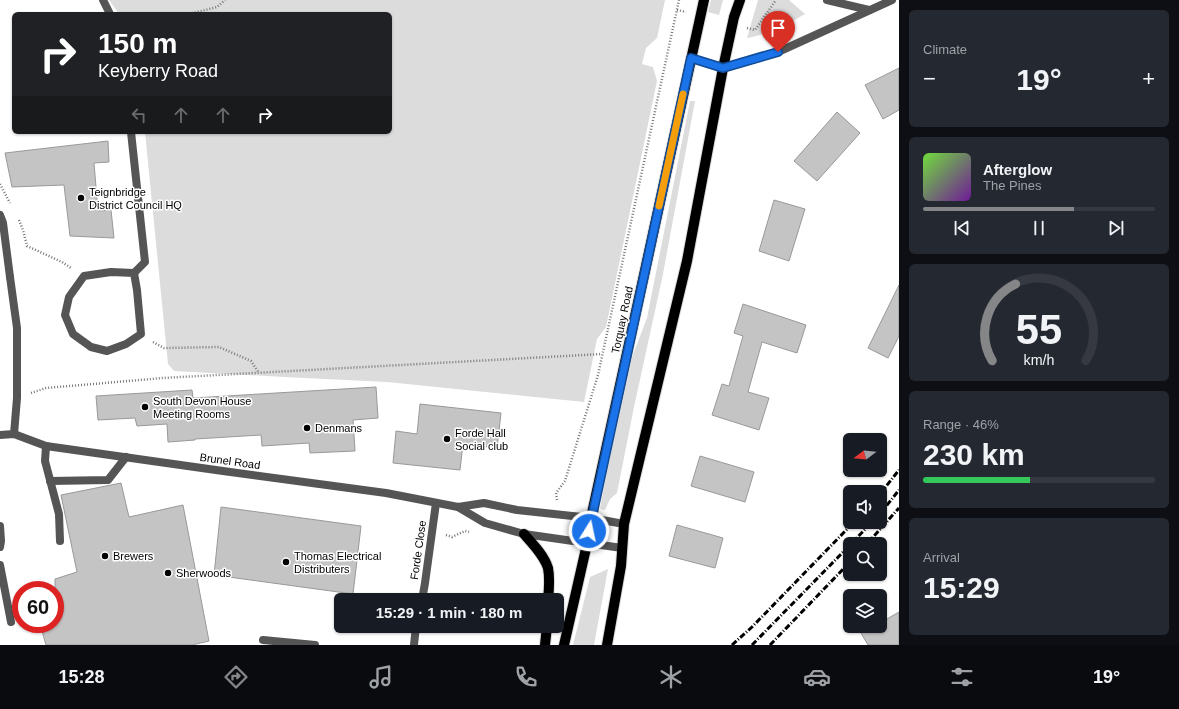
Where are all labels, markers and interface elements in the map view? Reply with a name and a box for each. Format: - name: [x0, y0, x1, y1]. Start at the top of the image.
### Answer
- pin: [761, 11, 795, 52]
- icon: arrive: [767, 17, 789, 39]
- icon: right: [32, 28, 84, 80]
- text: 150 m: [98, 28, 177, 59]
- text: Climate: [923, 42, 967, 57]
- text: Keyberry Road: [98, 61, 218, 81]
- text: 19°: [1016, 63, 1062, 96]
- text: −: [923, 66, 936, 91]
- text: +: [1142, 66, 1155, 91]
- icon: left: [128, 104, 150, 126]
- icon: ahead: [170, 104, 192, 126]
- icon: ahead: [212, 104, 234, 126]
- icon: right: [254, 104, 276, 126]
- text: Afterglow: [983, 161, 1052, 178]
- text: The Pines: [983, 178, 1042, 193]
- place label: Teignbridge District Council HQ: [89, 186, 182, 211]
- marker: Teignbridge District Council HQ: [76, 193, 86, 203]
- icon: previous: [951, 217, 973, 239]
- icon: pause: [1028, 217, 1050, 239]
- icon: next: [1105, 217, 1127, 239]
- street label: Torquay Road: [609, 285, 635, 355]
- text: 55: [1016, 305, 1062, 352]
- text: km/h: [1024, 351, 1055, 367]
- place label: South Devon House Meeting Rooms: [153, 395, 251, 420]
- marker: South Devon House Meeting Rooms: [140, 402, 150, 412]
- text: Range · 46%: [923, 417, 999, 432]
- place label: Denmans: [315, 422, 363, 434]
- marker: Denmans: [302, 423, 312, 433]
- place label: Forde Hall Social club: [455, 427, 508, 452]
- north arrow: [843, 433, 887, 477]
- map controls: [843, 433, 887, 633]
- marker: Forde Hall Social club: [442, 434, 452, 444]
- text: 230 km: [923, 438, 1025, 471]
- street label: Brunel Road: [199, 451, 261, 471]
- button: sound: [843, 485, 887, 529]
- position arrow: [568, 510, 610, 552]
- street label: Forde Close: [408, 519, 428, 581]
- button: search: [843, 537, 887, 581]
- place label: Brewers: [113, 550, 154, 562]
- place label: Thomas Electrical Distributers: [294, 550, 381, 575]
- text: Arrival: [923, 550, 960, 565]
- marker: Brewers: [100, 551, 110, 561]
- marker: Thomas Electrical Distributers: [281, 557, 291, 567]
- place label: Sherwoods: [176, 567, 232, 579]
- marker: Sherwoods: [163, 568, 173, 578]
- text: 15:29: [923, 571, 1000, 604]
- speed limit sign: 60: [12, 581, 64, 633]
- button: layers: [843, 589, 887, 633]
- text: 15:29 · 1 min · 180 m: [376, 604, 522, 621]
- icon: directions: [222, 663, 250, 691]
- icon: music: [367, 663, 395, 691]
- icon: phone: [512, 663, 540, 691]
- icon: climate: [657, 663, 685, 691]
- icon: car: [803, 663, 831, 691]
- icon: filters: [948, 663, 976, 691]
- text: 15:28: [59, 667, 105, 687]
- text: 19°: [1093, 667, 1120, 687]

